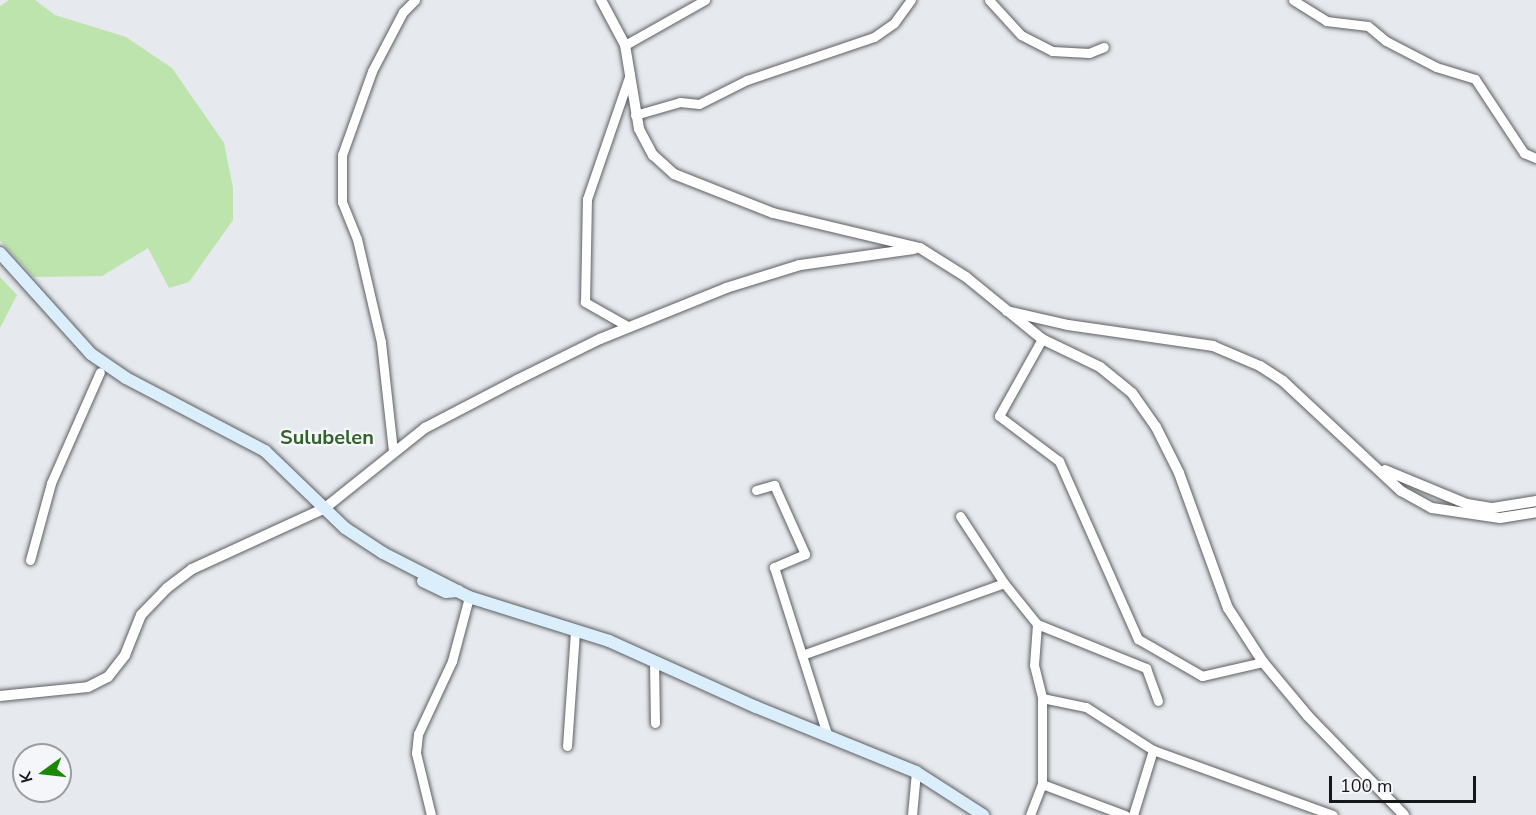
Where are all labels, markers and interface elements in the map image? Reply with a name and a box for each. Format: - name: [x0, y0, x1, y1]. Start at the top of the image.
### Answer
- district label: Sulubelen: [280, 425, 374, 449]
- north arrow: [12, 743, 72, 803]
- scale bar: [1332, 764, 1479, 802]
- text: K: [15, 769, 39, 785]
- text: 100 m: [1340, 774, 1392, 798]

